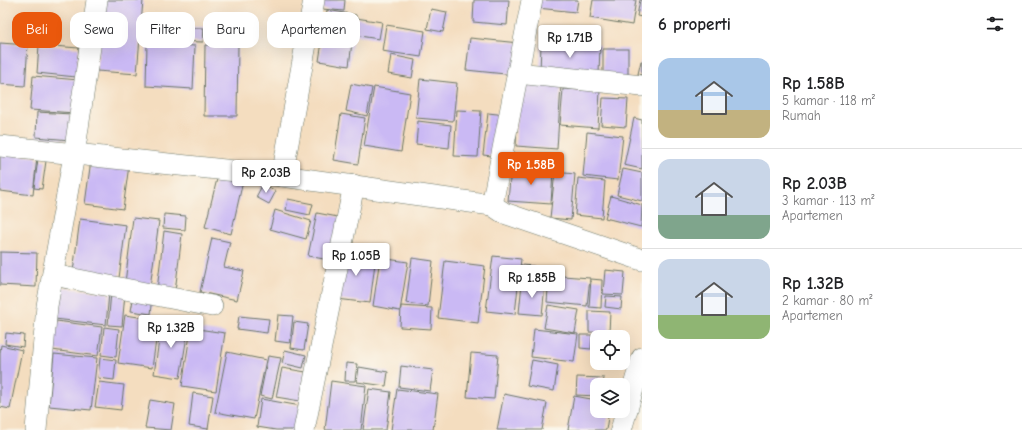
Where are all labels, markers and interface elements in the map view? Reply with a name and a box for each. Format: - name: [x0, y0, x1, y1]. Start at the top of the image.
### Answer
- chip: Beli: [12, 12, 62, 48]
- chip: Sewa: [70, 12, 128, 48]
- chip: Filter: [136, 12, 195, 48]
- chip: Baru: [203, 12, 259, 48]
- chip: Apartemen: [267, 12, 360, 48]
- icon: filters: [984, 13, 1006, 35]
- text: 6 properti: [658, 15, 731, 34]
- pin: Rp 1.71B: [529, 25, 611, 59]
- text: Rp 1.71B: [547, 30, 593, 45]
- icon: home: [690, 74, 738, 122]
- text: Rp 1.58B: [782, 74, 845, 93]
- text: 5 kamar · 118 m²: [782, 93, 875, 108]
- text: Rumah: [782, 108, 821, 123]
- pin: Rp 1.58B: [490, 152, 572, 186]
- text: Rp 1.58B: [507, 157, 555, 172]
- pin: Rp 2.03B: [225, 160, 307, 194]
- text: Rp 2.03B: [241, 165, 291, 180]
- text: Rp 2.03B: [782, 174, 847, 193]
- icon: home: [690, 175, 738, 223]
- text: 3 kamar · 113 m²: [782, 193, 874, 208]
- text: Apartemen: [782, 208, 843, 223]
- pin: Rp 1.05B: [315, 243, 397, 277]
- text: Rp 1.05B: [332, 248, 380, 263]
- pin: Rp 1.85B: [491, 265, 573, 299]
- text: Rp 1.85B: [508, 270, 556, 285]
- text: Rp 1.32B: [782, 274, 844, 293]
- icon: home: [690, 275, 738, 323]
- text: 2 kamar · 80 m²: [782, 293, 872, 308]
- text: Apartemen: [782, 308, 843, 323]
- pin: Rp 1.32B: [130, 315, 212, 349]
- text: Rp 1.32B: [147, 320, 195, 335]
- map controls: [590, 330, 630, 418]
- button: locate: [590, 330, 630, 370]
- button: layers: [590, 378, 630, 418]

